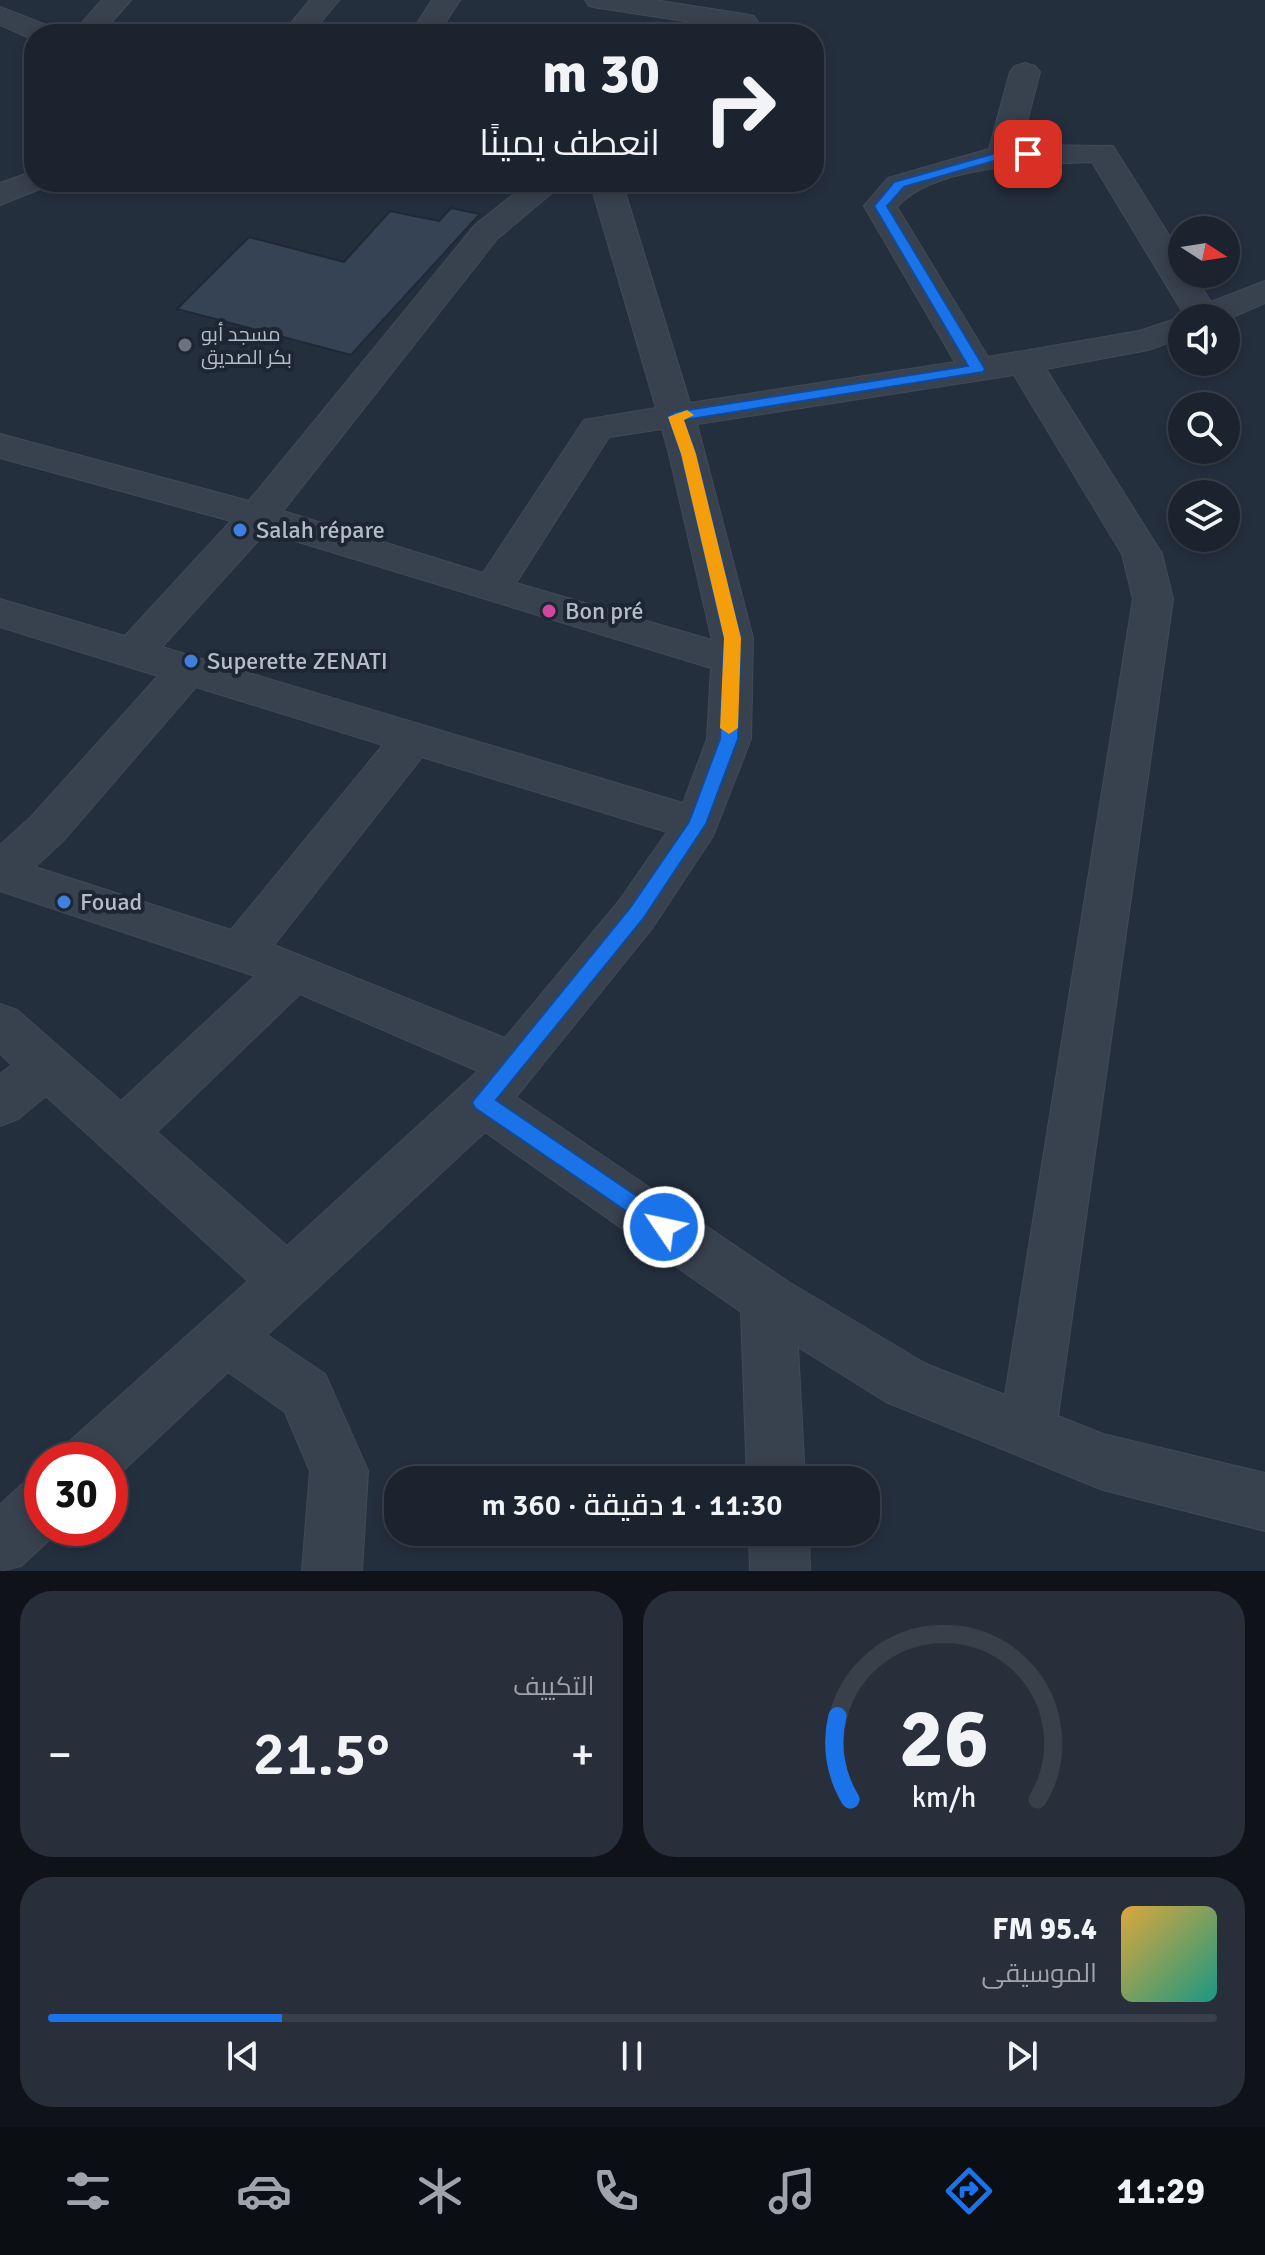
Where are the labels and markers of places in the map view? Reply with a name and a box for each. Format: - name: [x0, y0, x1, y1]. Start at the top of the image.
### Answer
- pin: [994, 120, 1062, 188]
- place label: مسجد أبو بكر الصديق: [201, 322, 292, 370]
- marker: مسجد أبو بكر الصديق: [176, 336, 194, 354]
- place label: Salah répare: [256, 515, 385, 545]
- marker: Salah répare: [231, 521, 249, 539]
- place label: Bon pré: [565, 596, 643, 626]
- marker: Bon pré: [540, 602, 558, 620]
- place label: Superette ZENATI: [207, 646, 388, 676]
- marker: Superette ZENATI: [182, 652, 200, 670]
- place label: Fouad: [80, 887, 142, 917]
- marker: Fouad: [55, 893, 73, 911]

